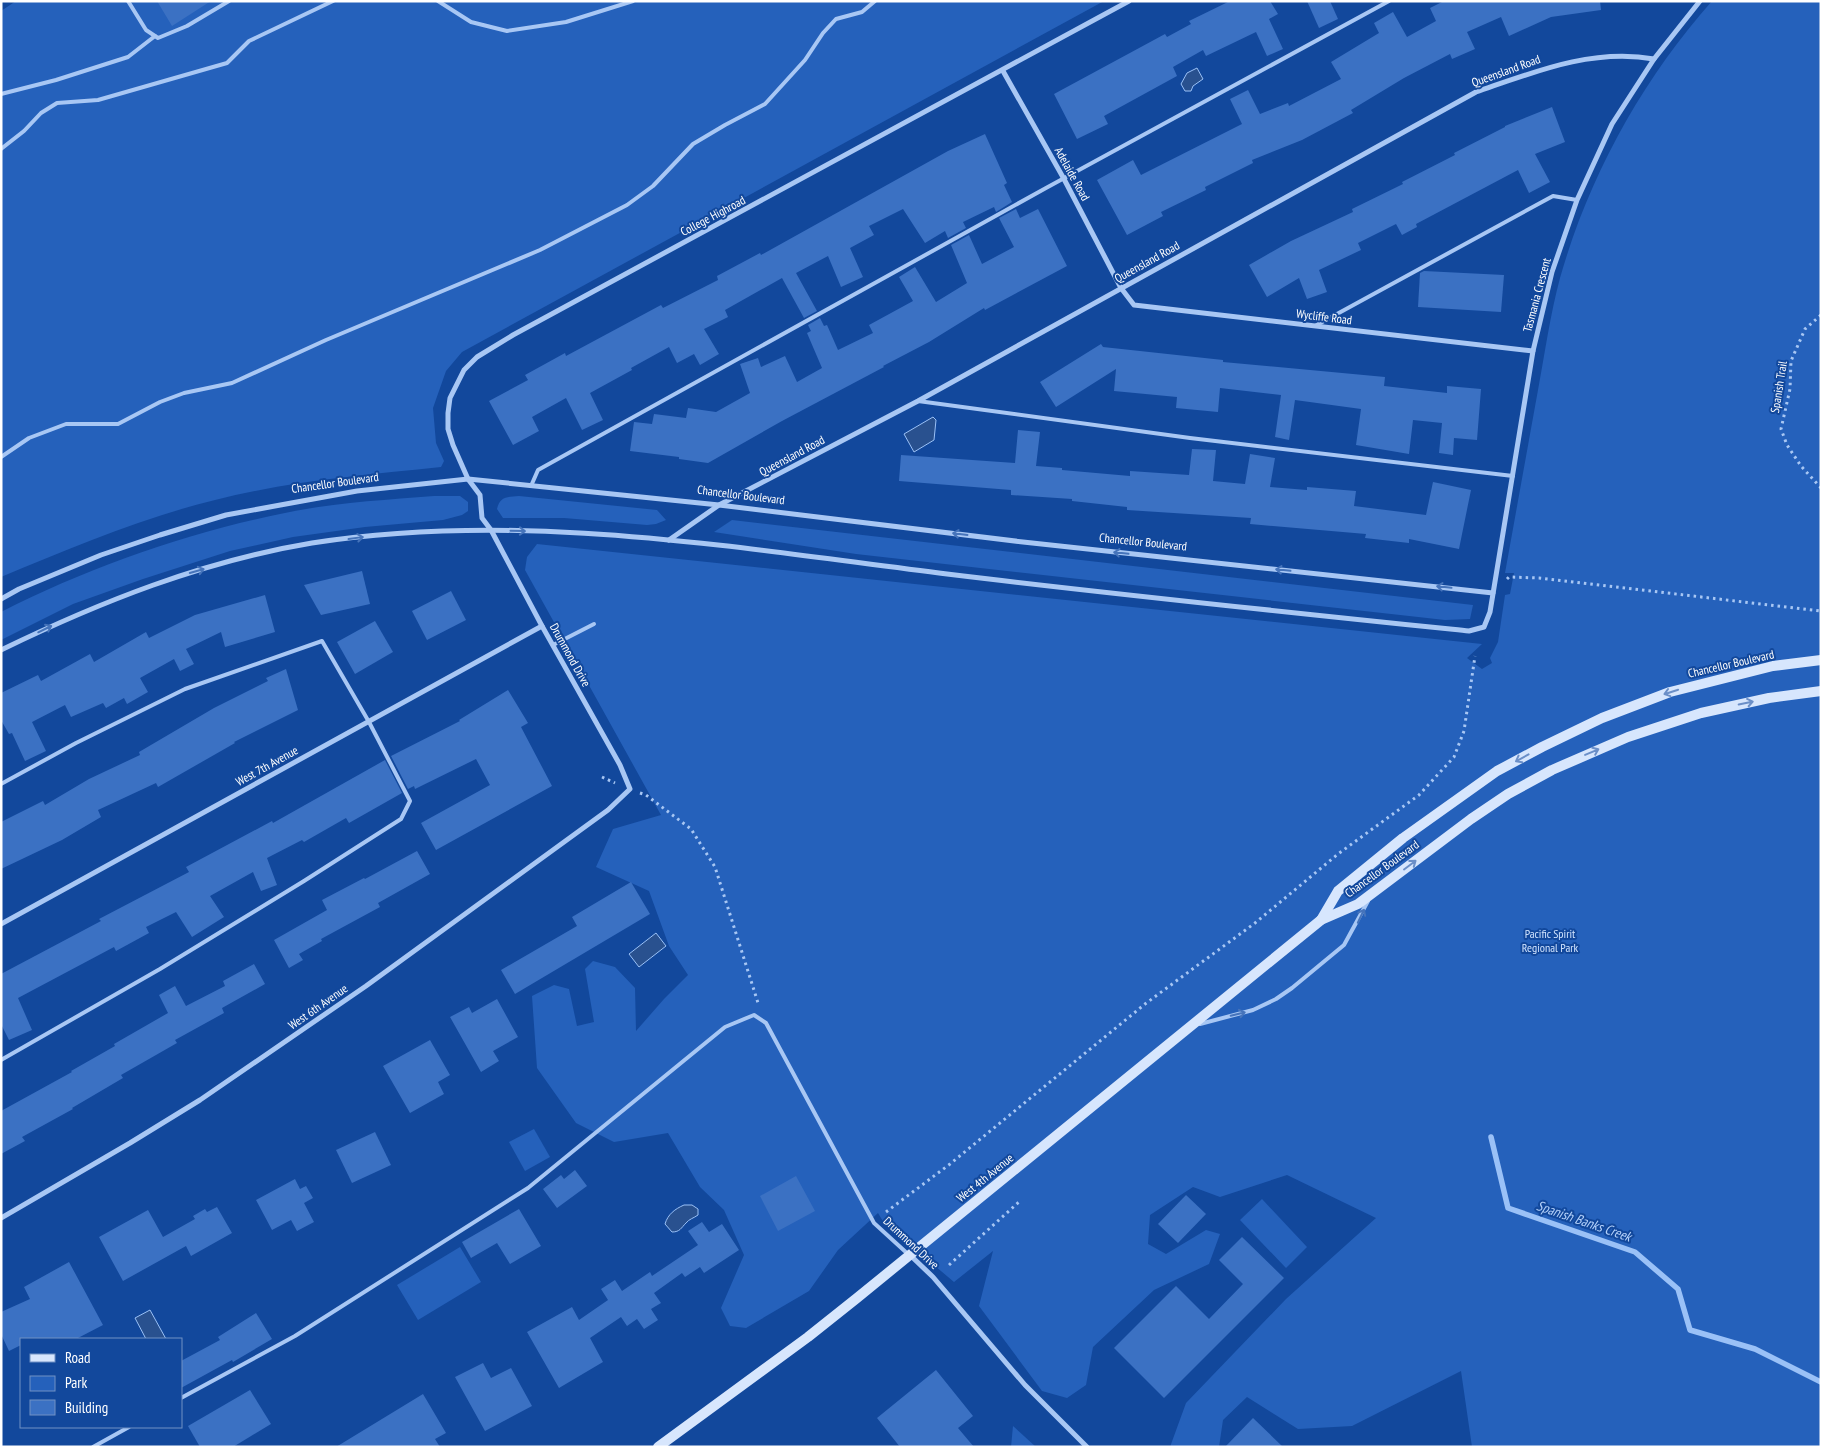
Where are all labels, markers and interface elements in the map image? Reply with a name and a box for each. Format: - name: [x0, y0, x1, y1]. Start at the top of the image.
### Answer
- street label: Queensland Road: [1469, 51, 1542, 90]
- street label: Adelaide Road: [1052, 144, 1093, 203]
- street label: College Highroad: [678, 192, 748, 239]
- street label: Queensland Road: [1112, 238, 1182, 286]
- street label: Tasmania Crescent: [1519, 255, 1554, 334]
- street label: Wycliffe Road: [1295, 306, 1353, 327]
- street label: Spanish Trail: [1767, 360, 1790, 414]
- street label: Queensland Road: [756, 432, 827, 479]
- street label: Chancellor Boulevard: [290, 469, 380, 496]
- street label: Chancellor Boulevard: [696, 482, 786, 507]
- one-way arrow: [509, 526, 525, 536]
- one-way arrow: [952, 529, 968, 539]
- street label: Chancellor Boulevard: [1099, 529, 1188, 554]
- one-way arrow: [347, 532, 363, 542]
- one-way arrow: [1113, 548, 1129, 557]
- one-way arrow: [1275, 565, 1291, 575]
- one-way arrow: [188, 566, 204, 575]
- one-way arrow: [1437, 582, 1453, 592]
- street label: Drummond Drive: [547, 620, 594, 689]
- one-way arrow: [37, 624, 52, 633]
- street label: Chancellor Boulevard: [1686, 646, 1775, 681]
- one-way arrow: [1663, 688, 1679, 697]
- one-way arrow: [1738, 698, 1754, 707]
- street label: West 7th Avenue: [233, 742, 301, 789]
- one-way arrow: [1584, 747, 1599, 757]
- one-way arrow: [1516, 753, 1530, 763]
- street label: Chancellor Boulevard: [1342, 837, 1422, 901]
- one-way arrow: [1403, 860, 1417, 870]
- one-way arrow: [1357, 909, 1366, 924]
- park label: Pacific Spirit Regional Park: [1522, 926, 1579, 955]
- street label: West 6th Avenue: [285, 981, 350, 1033]
- one-way arrow: [1229, 1009, 1245, 1018]
- street label: West 4th Avenue: [953, 1150, 1016, 1205]
- water label: Spanish Banks Creek: [1534, 1196, 1635, 1246]
- street label: Drummond Drive: [880, 1213, 942, 1272]
- legend: [20, 1338, 182, 1428]
- text: Road: [65, 1348, 91, 1367]
- text: Park: [65, 1373, 87, 1392]
- text: Building: [65, 1398, 108, 1417]

